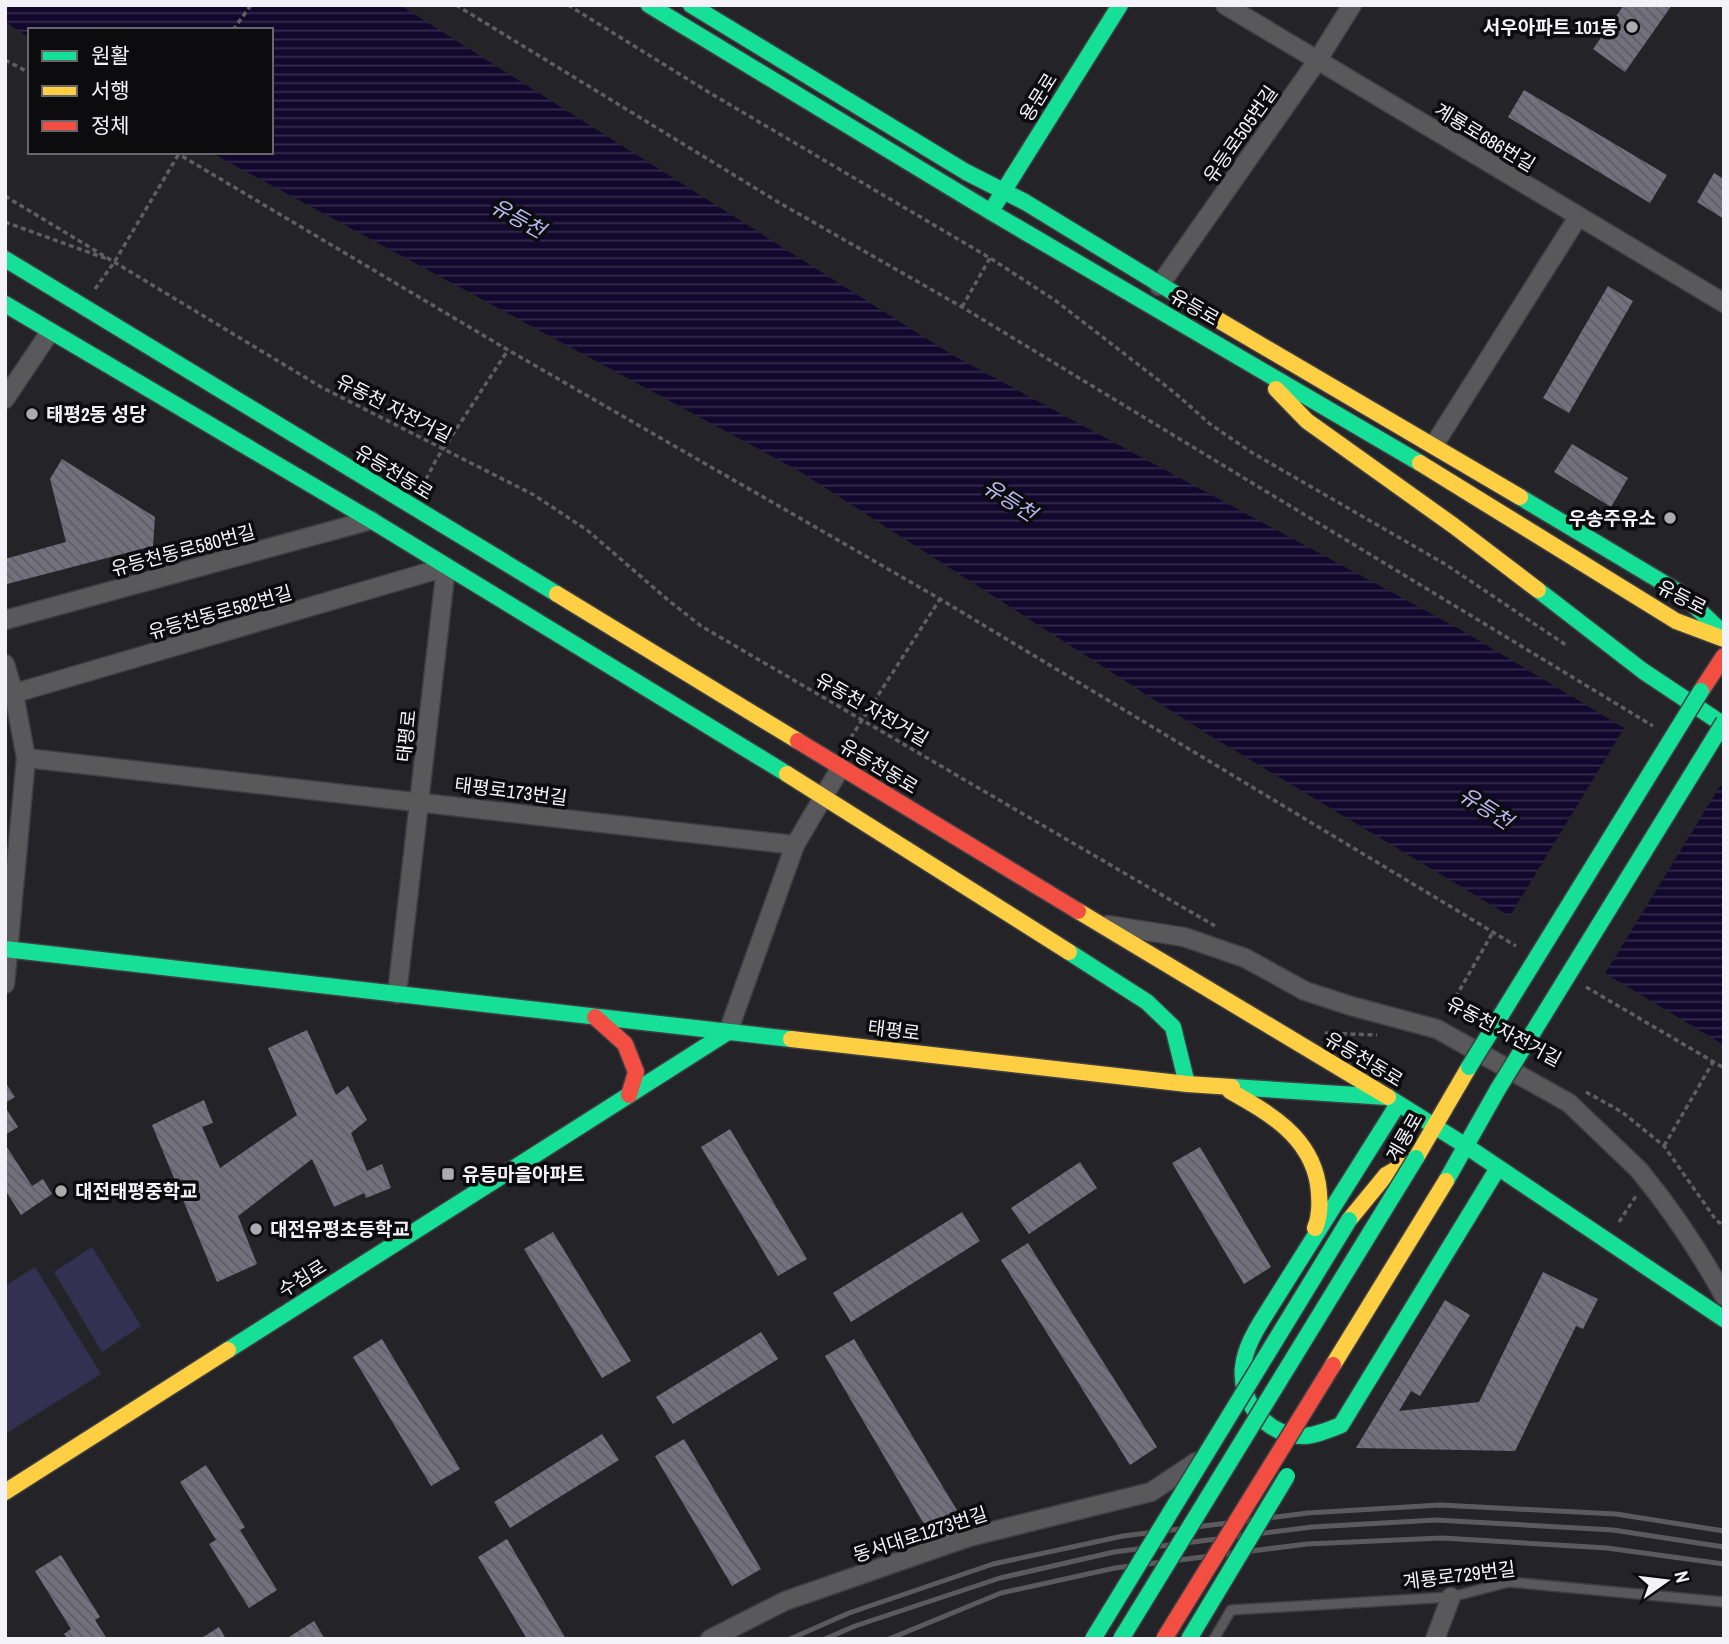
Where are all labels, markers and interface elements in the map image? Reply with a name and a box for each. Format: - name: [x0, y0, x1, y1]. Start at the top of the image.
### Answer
- place label: 서우아파트 101동: [1483, 14, 1618, 40]
- marker: 서우아파트 101동: [1624, 19, 1640, 35]
- legend: [28, 28, 273, 154]
- text: 원활: [91, 41, 130, 70]
- street label: 용문로: [1013, 68, 1063, 126]
- text: 서행: [91, 76, 130, 105]
- street label: 유등로505번길: [1197, 80, 1283, 188]
- street label: 계룡로686번길: [1430, 97, 1540, 177]
- text: 정체: [91, 111, 130, 140]
- water label: 유등천: [486, 191, 553, 246]
- street label: 유등로: [1166, 283, 1224, 331]
- street label: 유동천 자전거길: [332, 368, 456, 448]
- place label: 태평2동 성당: [46, 401, 147, 427]
- marker: 태평2동 성당: [24, 406, 40, 422]
- street label: 유등천동로: [350, 438, 438, 506]
- water label: 유등천: [978, 472, 1044, 529]
- place label: 우송주유소: [1569, 505, 1656, 531]
- marker: 우송주유소: [1662, 510, 1678, 526]
- street label: 유등천동로580번길: [108, 518, 258, 582]
- street label: 유등로: [1653, 574, 1711, 620]
- street label: 유등천동로582번길: [145, 579, 295, 645]
- street label: 유동천 자전거길: [811, 666, 933, 752]
- street label: 태평로: [390, 709, 422, 763]
- street label: 유등천동로: [835, 732, 923, 800]
- street label: 태평로173번길: [453, 771, 569, 811]
- water label: 유등천: [1454, 780, 1520, 837]
- street label: 유동천 자전거길: [1442, 990, 1566, 1072]
- street label: 태평로: [866, 1014, 922, 1046]
- street label: 유등천동로: [1320, 1025, 1408, 1093]
- street label: 계룡로: [1380, 1108, 1428, 1166]
- place label: 유등마을아파트: [462, 1161, 584, 1187]
- marker: 유등마을아파트: [440, 1166, 456, 1182]
- place label: 대전태평중학교: [75, 1178, 197, 1204]
- marker: 대전태평중학교: [53, 1183, 69, 1199]
- place label: 대전유평초등학교: [270, 1216, 410, 1242]
- marker: 대전유평초등학교: [248, 1221, 264, 1237]
- street label: 수침로: [273, 1253, 331, 1303]
- street label: 동서대로1273번길: [850, 1500, 990, 1568]
- north arrow: [1631, 1546, 1701, 1616]
- street label: 계룡로729번길: [1401, 1555, 1517, 1595]
- text: N: [1669, 1568, 1696, 1585]

